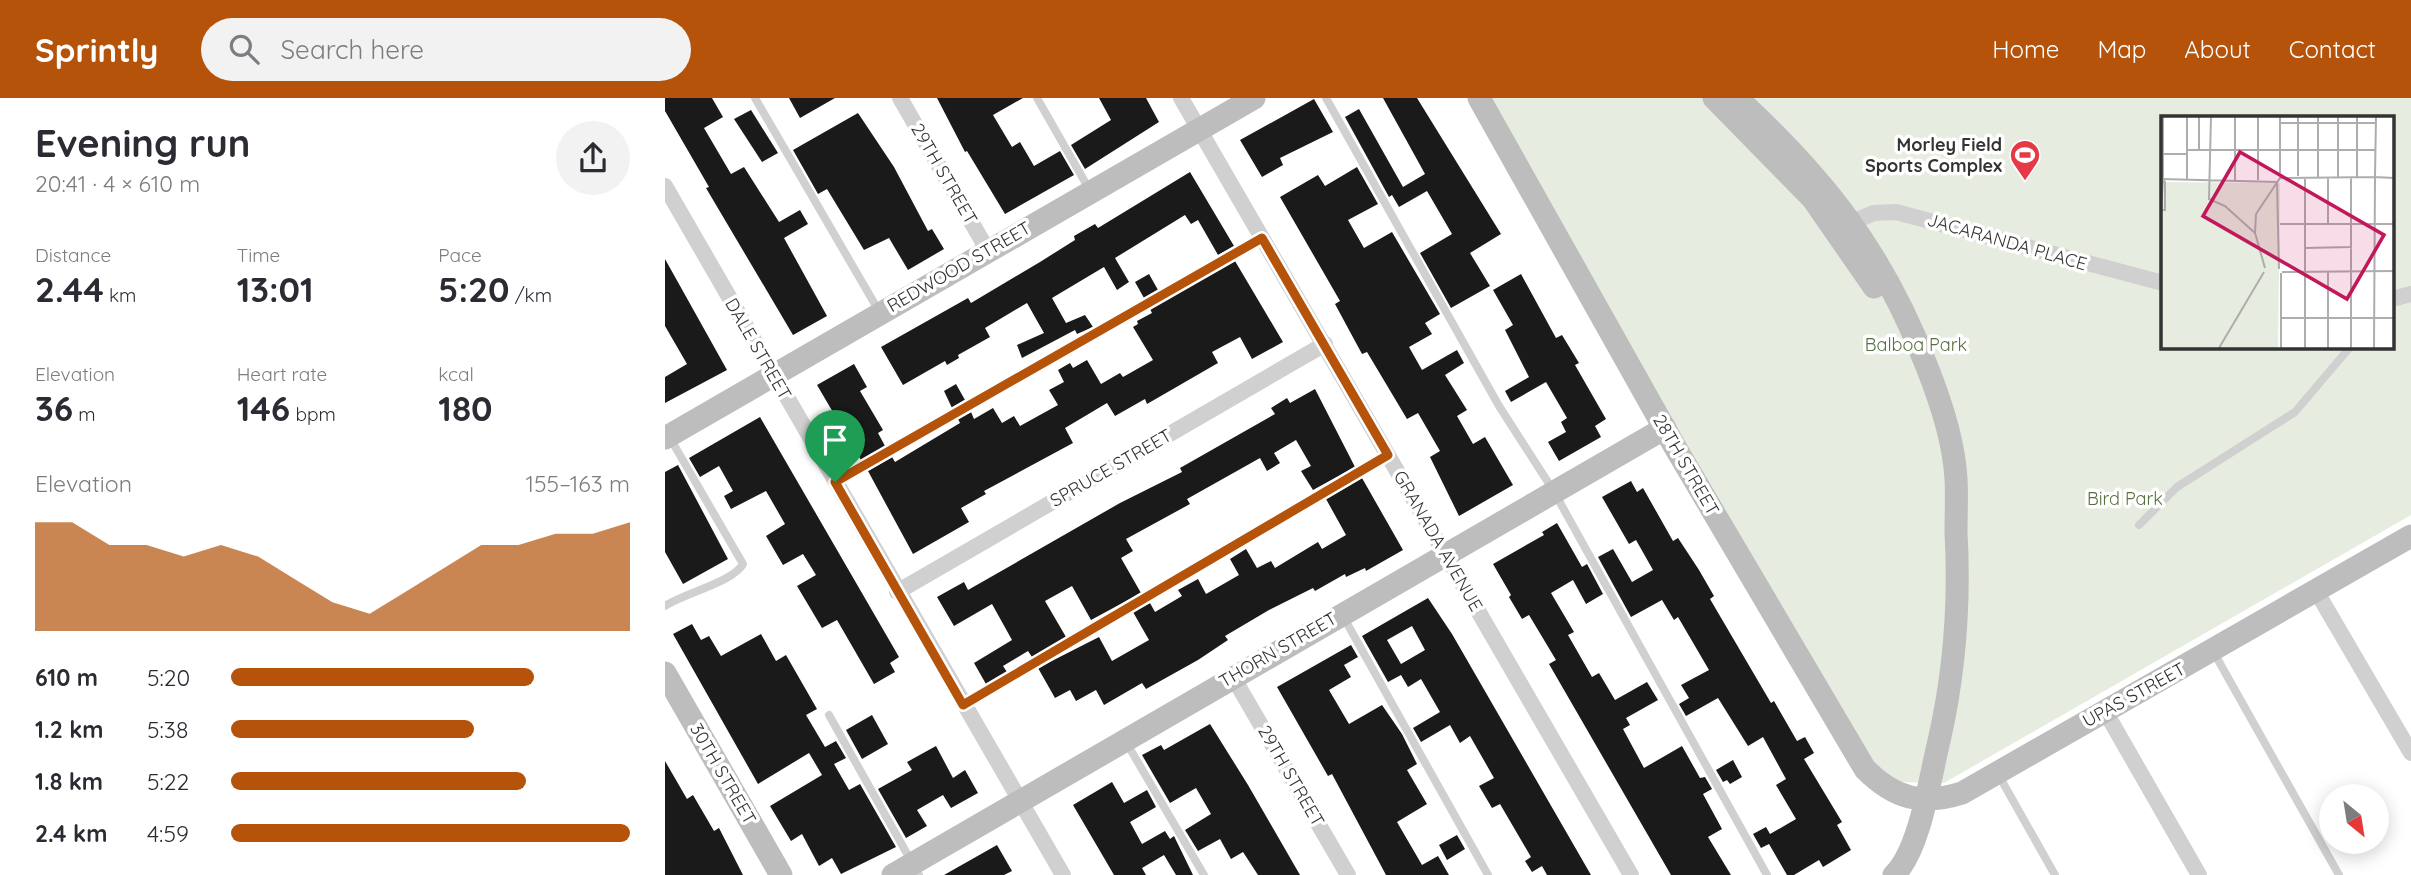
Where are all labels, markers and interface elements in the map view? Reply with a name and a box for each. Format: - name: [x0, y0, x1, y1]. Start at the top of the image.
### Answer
- search box: [201, 18, 691, 81]
- text: Sprintly: [35, 29, 159, 70]
- icon: search: [225, 30, 263, 68]
- text: Search here: [281, 33, 424, 66]
- text: Home: [1992, 34, 2059, 64]
- text: Map: [2097, 34, 2146, 64]
- text: About: [2184, 34, 2251, 64]
- text: Contact: [2289, 34, 2376, 64]
- inset map: [2161, 116, 2393, 348]
- text: Evening run: [35, 119, 250, 167]
- street label: 29TH STREET: [906, 119, 983, 229]
- button: share: [556, 121, 630, 195]
- place label: Morley Field Sports Complex: [1865, 133, 2002, 177]
- sports icon: Morley Field Sports Complex: [2008, 138, 2042, 182]
- text: 20:41 · 4 × 610 m: [35, 169, 200, 198]
- street label: JACARANDA PLACE: [1925, 208, 2090, 275]
- street label: REDWOOD STREET: [883, 216, 1035, 317]
- text: Distance: [35, 243, 111, 267]
- text: Time: [237, 243, 280, 267]
- text: Pace: [438, 243, 482, 267]
- text: 2.44: [35, 267, 104, 311]
- text: 13:01: [237, 267, 314, 311]
- text: 5:20: [438, 267, 509, 311]
- text: km: [104, 283, 136, 307]
- text: /km: [509, 283, 552, 307]
- street label: DALE STREET: [720, 294, 797, 404]
- park label: Balboa Park: [1865, 333, 1967, 356]
- text: Elevation: [35, 362, 115, 386]
- text: Heart rate: [237, 362, 327, 386]
- text: kcal: [438, 362, 474, 386]
- text: 36: [35, 386, 73, 430]
- text: 146: [237, 386, 290, 430]
- text: 180: [438, 386, 493, 430]
- text: m: [73, 402, 96, 426]
- text: bpm: [290, 402, 336, 426]
- pin: [805, 410, 865, 482]
- street label: 28TH STREET: [1648, 410, 1725, 519]
- icon: arrive: [816, 421, 854, 459]
- street label: SPRUCE STREET: [1046, 423, 1176, 512]
- street label: GRANADA AVENUE: [1389, 466, 1488, 615]
- text: Elevation: [35, 469, 132, 498]
- text: 155–163 m: [526, 469, 630, 498]
- park label: Bird Park: [2087, 487, 2163, 510]
- street label: THORN STREET: [1215, 607, 1341, 693]
- street label: UPAS STREET: [2078, 657, 2189, 732]
- text: 610 m: [35, 663, 98, 692]
- text: 5:20: [147, 663, 190, 692]
- text: 1.2 km: [35, 715, 104, 744]
- text: 5:38: [147, 715, 188, 744]
- street label: 30TH STREET: [685, 719, 762, 828]
- street label: 29TH STREET: [1253, 721, 1330, 831]
- text: 1.8 km: [35, 767, 103, 796]
- text: 5:22: [147, 767, 189, 796]
- north arrow: [2319, 784, 2389, 854]
- map controls: [2319, 784, 2389, 854]
- text: 2.4 km: [35, 819, 107, 848]
- text: 4:59: [147, 819, 189, 848]

